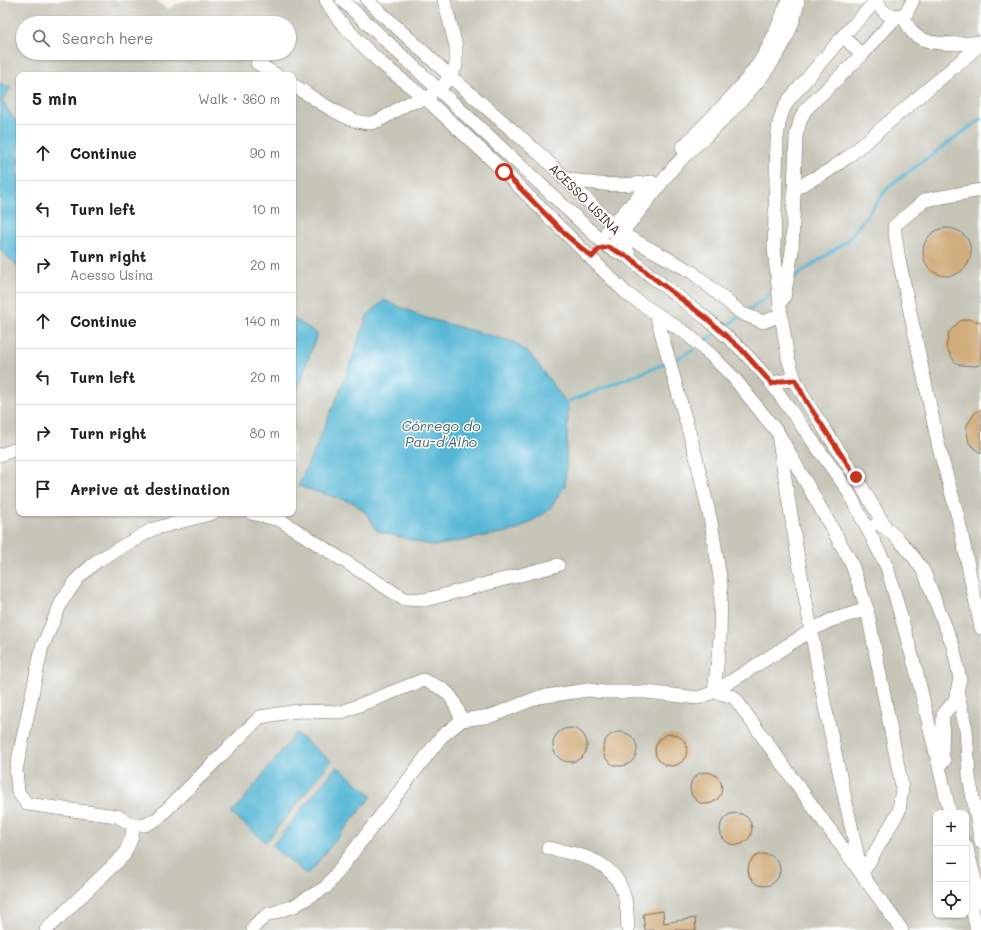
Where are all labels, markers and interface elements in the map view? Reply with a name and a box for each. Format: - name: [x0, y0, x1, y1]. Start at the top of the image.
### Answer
- search box: [16, 16, 296, 60]
- icon: search: [30, 27, 52, 49]
- text: Search here: [62, 28, 153, 48]
- text: 5 min: [32, 87, 77, 109]
- text: Walk · 360 m: [198, 90, 280, 107]
- icon: ahead: [32, 142, 54, 164]
- text: Continue: [70, 143, 137, 163]
- text: 90 m: [250, 144, 280, 161]
- street label: ACESSO USINA: [546, 159, 625, 238]
- route start: [495, 163, 513, 181]
- icon: left: [32, 198, 54, 220]
- text: Turn left: [70, 199, 135, 219]
- text: 10 m: [252, 200, 280, 217]
- text: Turn right: [70, 246, 147, 266]
- icon: right: [32, 254, 54, 276]
- text: 20 m: [250, 256, 280, 273]
- text: Acesso Usina: [70, 266, 153, 283]
- icon: ahead: [32, 310, 54, 332]
- text: Continue: [70, 311, 137, 331]
- text: 140 m: [244, 312, 280, 329]
- icon: left: [32, 366, 54, 388]
- text: Turn left: [70, 367, 135, 387]
- text: 20 m: [250, 368, 280, 385]
- water label: Córrego do Pau-d'Alho: [401, 416, 481, 451]
- icon: right: [32, 422, 54, 444]
- text: Turn right: [70, 423, 147, 443]
- text: 80 m: [250, 424, 280, 441]
- route end: [847, 468, 865, 486]
- icon: arrive: [32, 478, 54, 500]
- text: Arrive at destination: [70, 479, 230, 499]
- map controls: [933, 810, 969, 918]
- button: +: [933, 810, 969, 846]
- button: −: [933, 846, 969, 882]
- button: locate: [933, 882, 969, 918]

